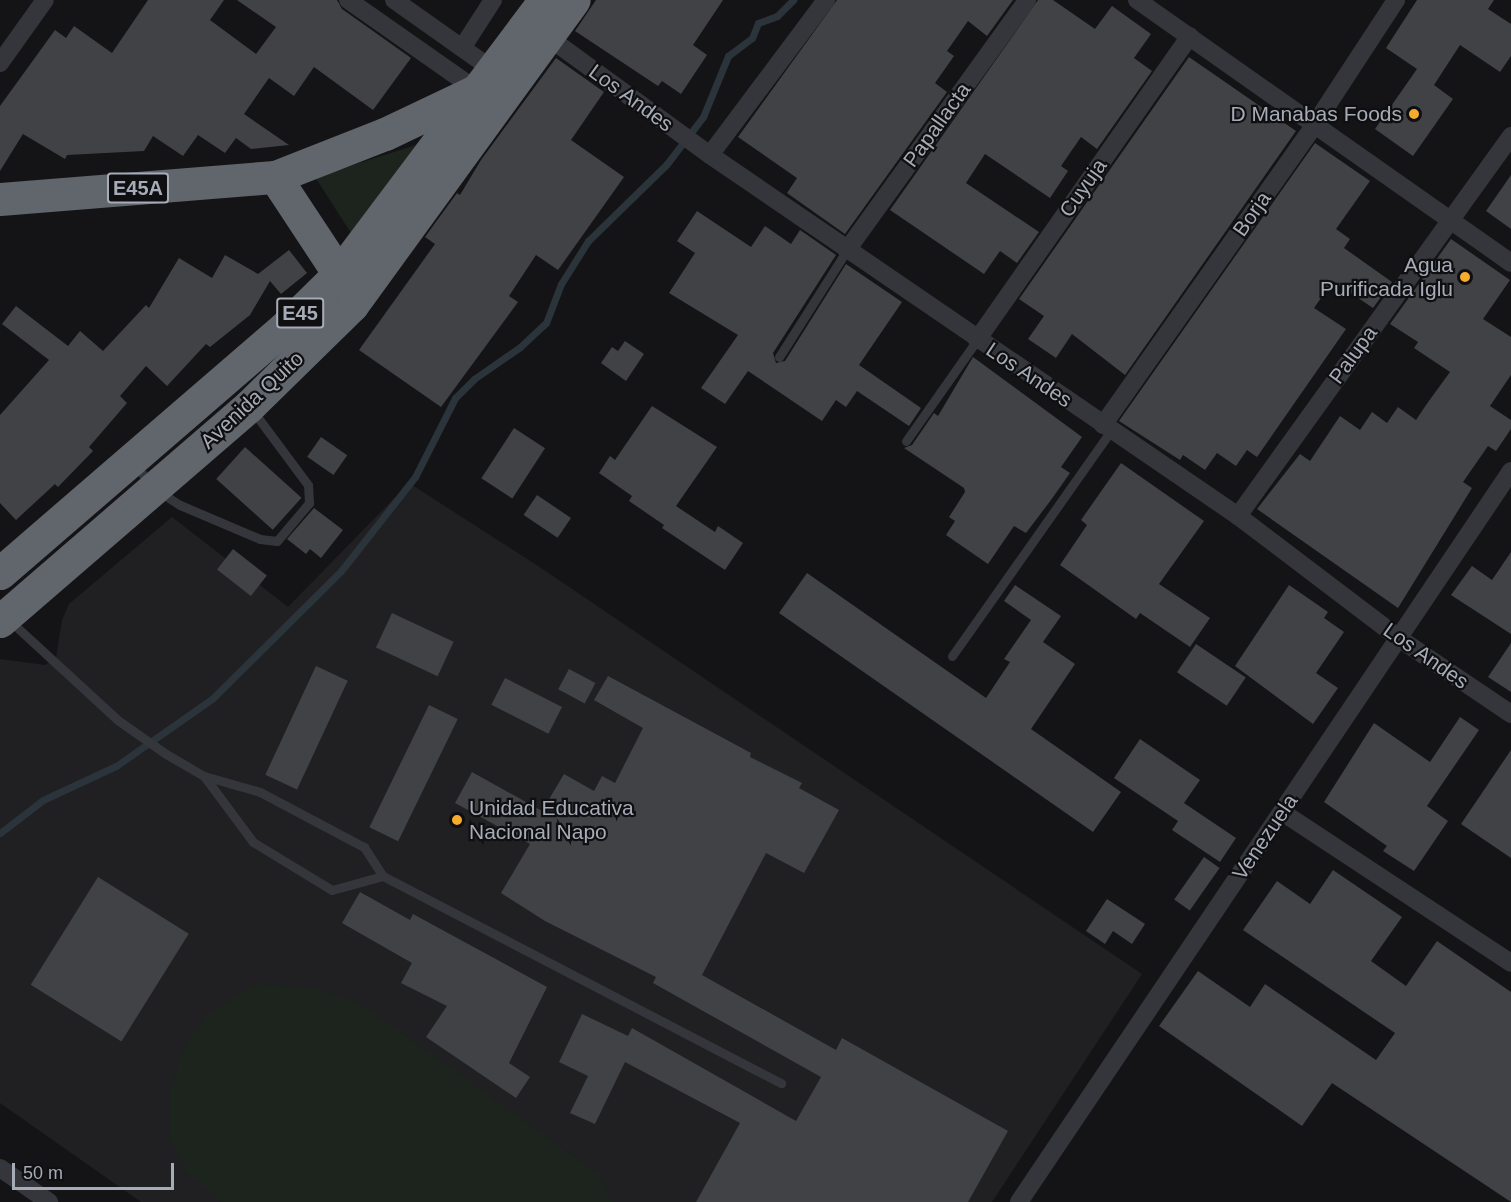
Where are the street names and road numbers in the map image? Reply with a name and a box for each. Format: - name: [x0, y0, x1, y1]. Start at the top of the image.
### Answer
- street label: Los Andes: [583, 59, 679, 137]
- street label: Papallacta: [898, 78, 976, 172]
- street label: Cuyuja: [1054, 154, 1112, 222]
- road number: E45A: [106, 171, 170, 205]
- street label: Borja: [1228, 187, 1276, 241]
- road number: E45: [276, 296, 324, 330]
- street label: Palupa: [1324, 321, 1382, 389]
- street label: Los Andes: [981, 337, 1077, 413]
- street label: Avenida Quito: [195, 346, 309, 454]
- street label: Los Andes: [1378, 617, 1474, 695]
- street label: Venezuela: [1227, 789, 1303, 885]

